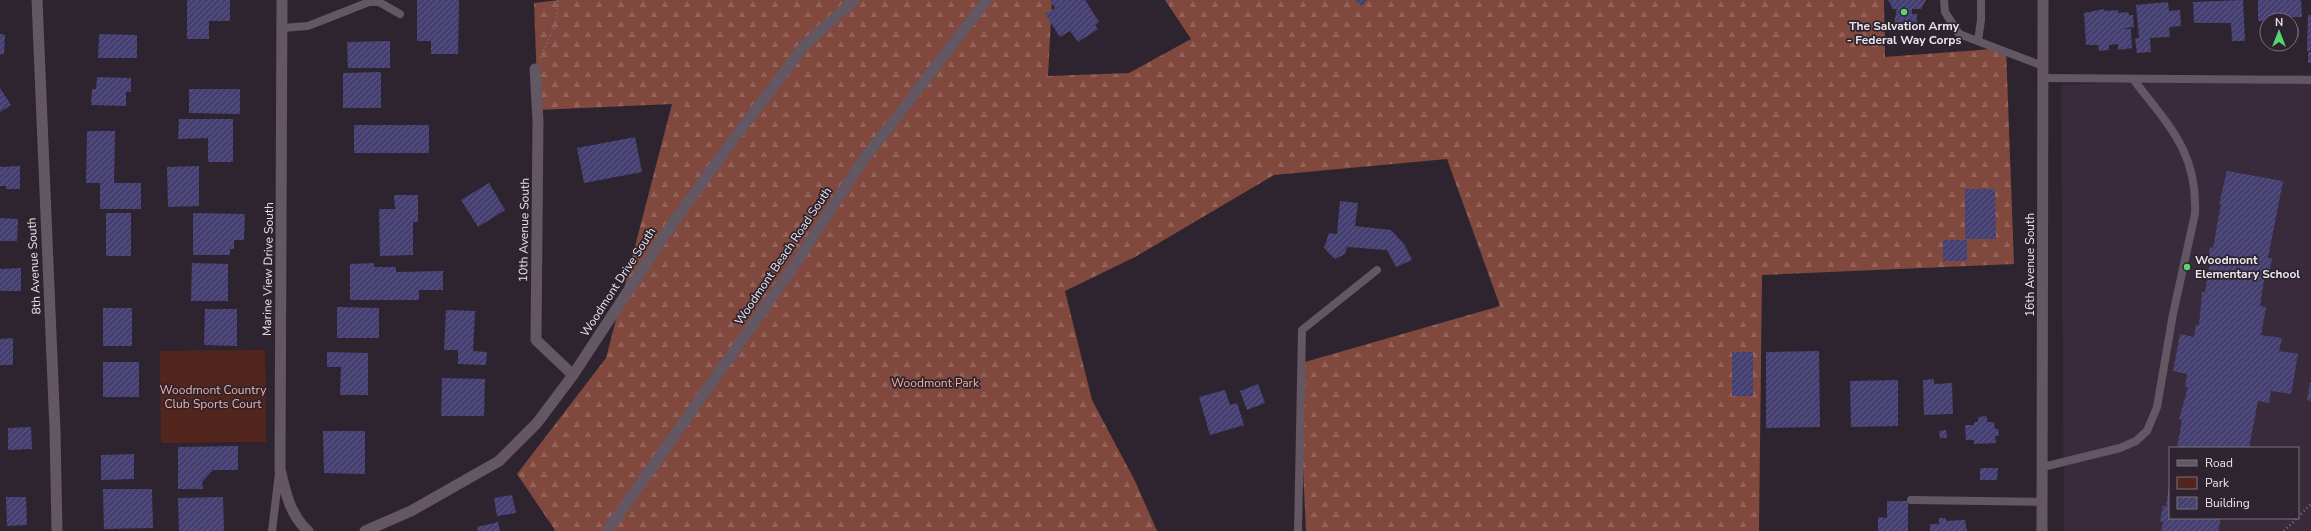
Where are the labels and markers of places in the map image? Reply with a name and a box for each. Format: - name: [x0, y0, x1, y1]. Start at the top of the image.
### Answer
- marker: The Salvation Army - Federal Way Corps: [1899, 7, 1909, 17]
- place label: The Salvation Army - Federal Way Corps: [1847, 18, 1961, 48]
- place label: Woodmont Elementary School: [2195, 252, 2300, 282]
- marker: Woodmont Elementary School: [2182, 262, 2192, 272]

